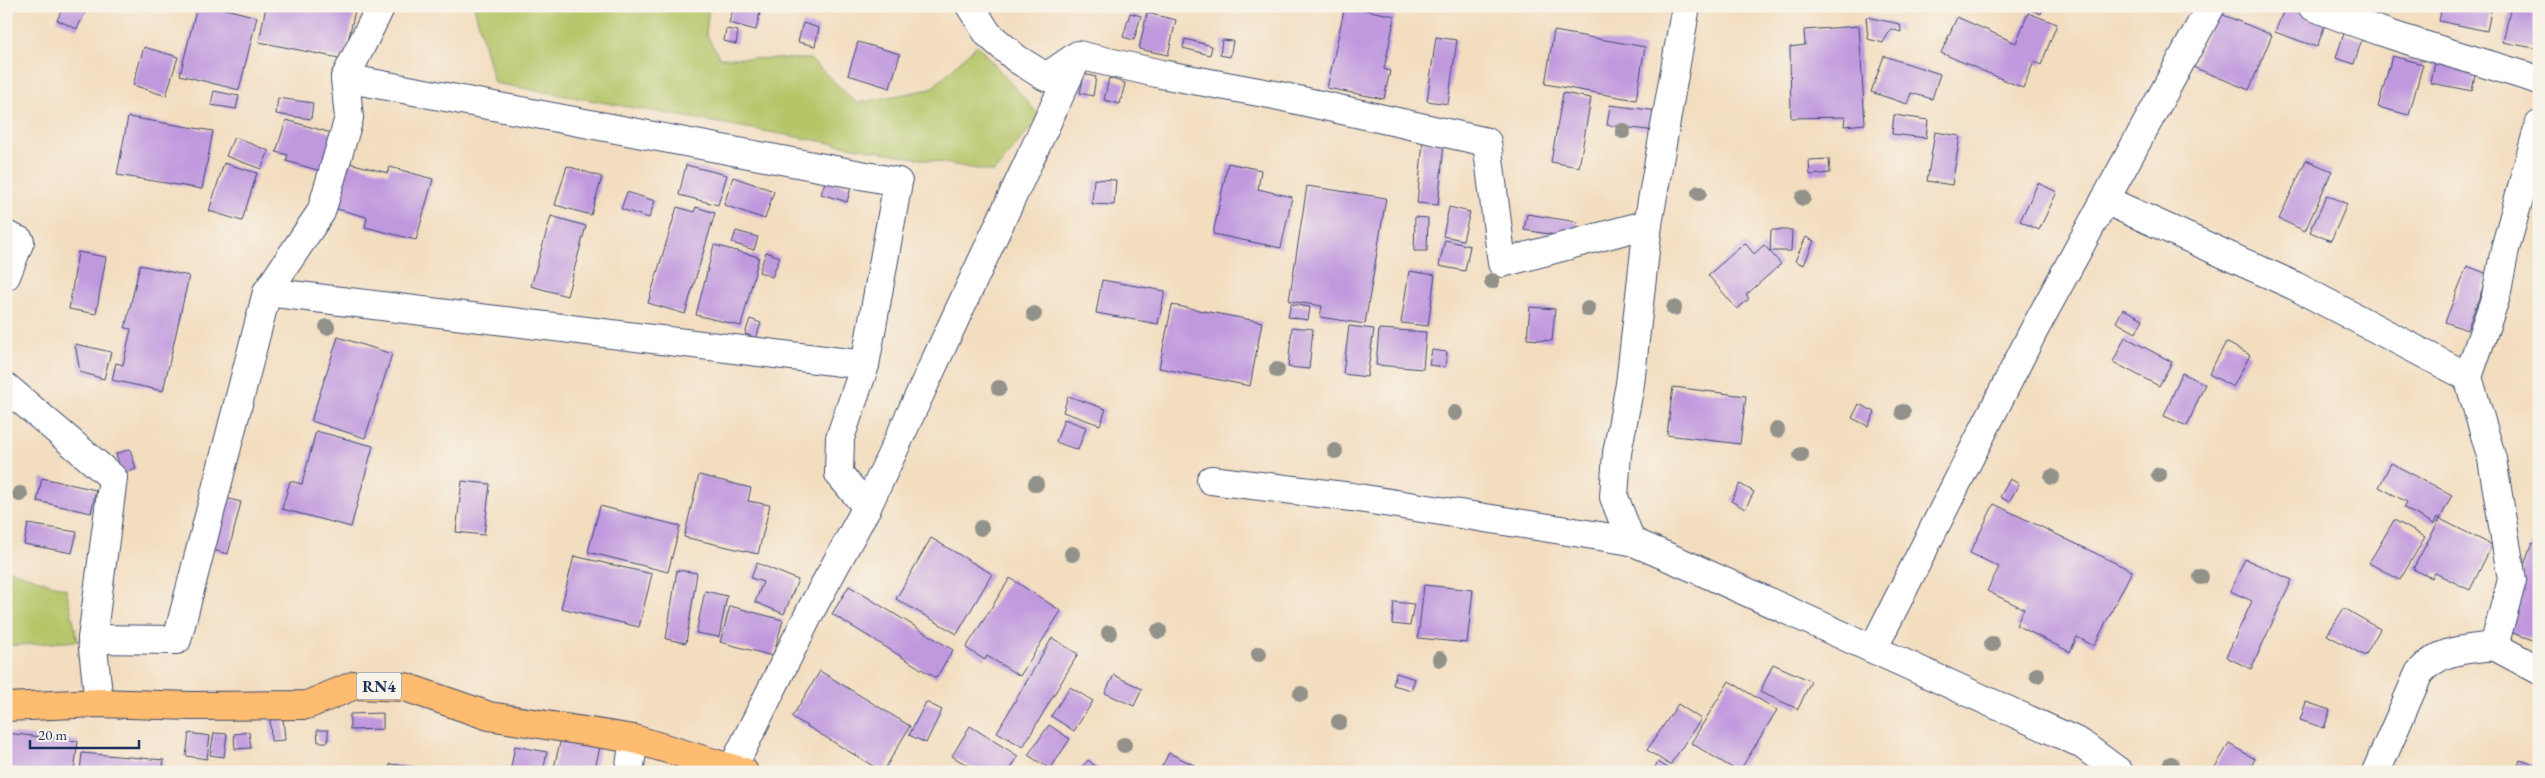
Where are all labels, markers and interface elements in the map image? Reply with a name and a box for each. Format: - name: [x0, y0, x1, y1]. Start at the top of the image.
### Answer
- road number: RN4: [356, 672, 402, 699]
- scale bar: [30, 718, 139, 750]
- text: 20 m: [38, 725, 67, 744]

